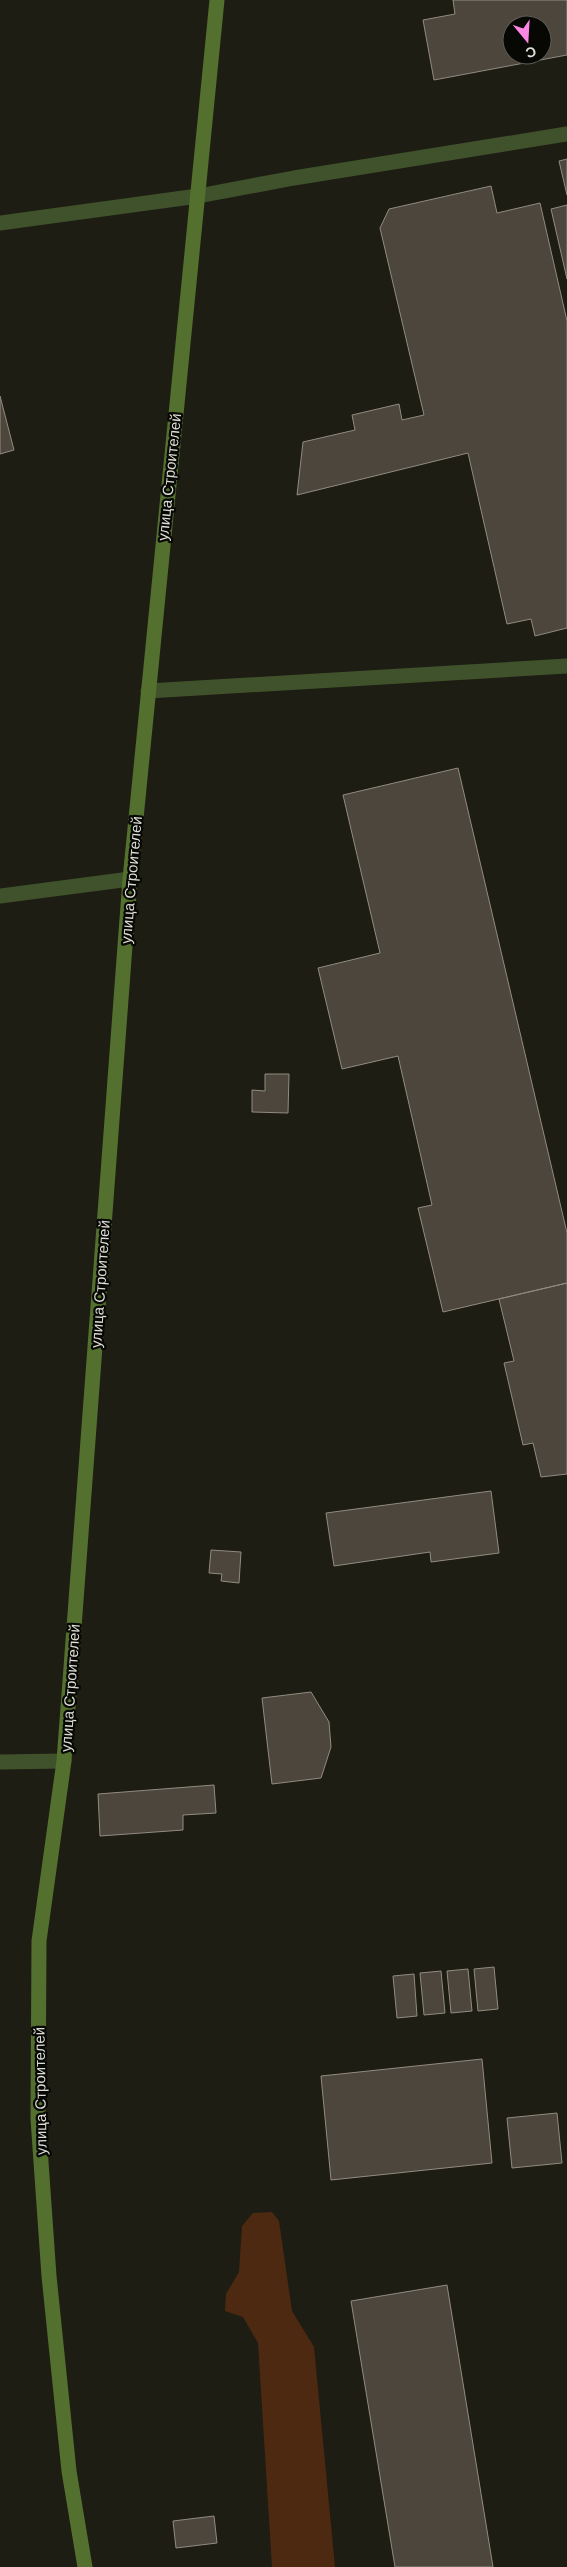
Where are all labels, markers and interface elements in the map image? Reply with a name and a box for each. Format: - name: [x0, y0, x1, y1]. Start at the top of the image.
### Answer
- north arrow: [502, 15, 552, 65]
- text: С: [524, 43, 538, 62]
- street label: улица Строителей: [154, 412, 184, 542]
- street label: улица Строителей: [117, 815, 145, 945]
- street label: улица Строителей: [87, 1219, 113, 1349]
- street label: улица Строителей: [57, 1623, 83, 1753]
- street label: улица Строителей: [30, 2027, 50, 2155]

